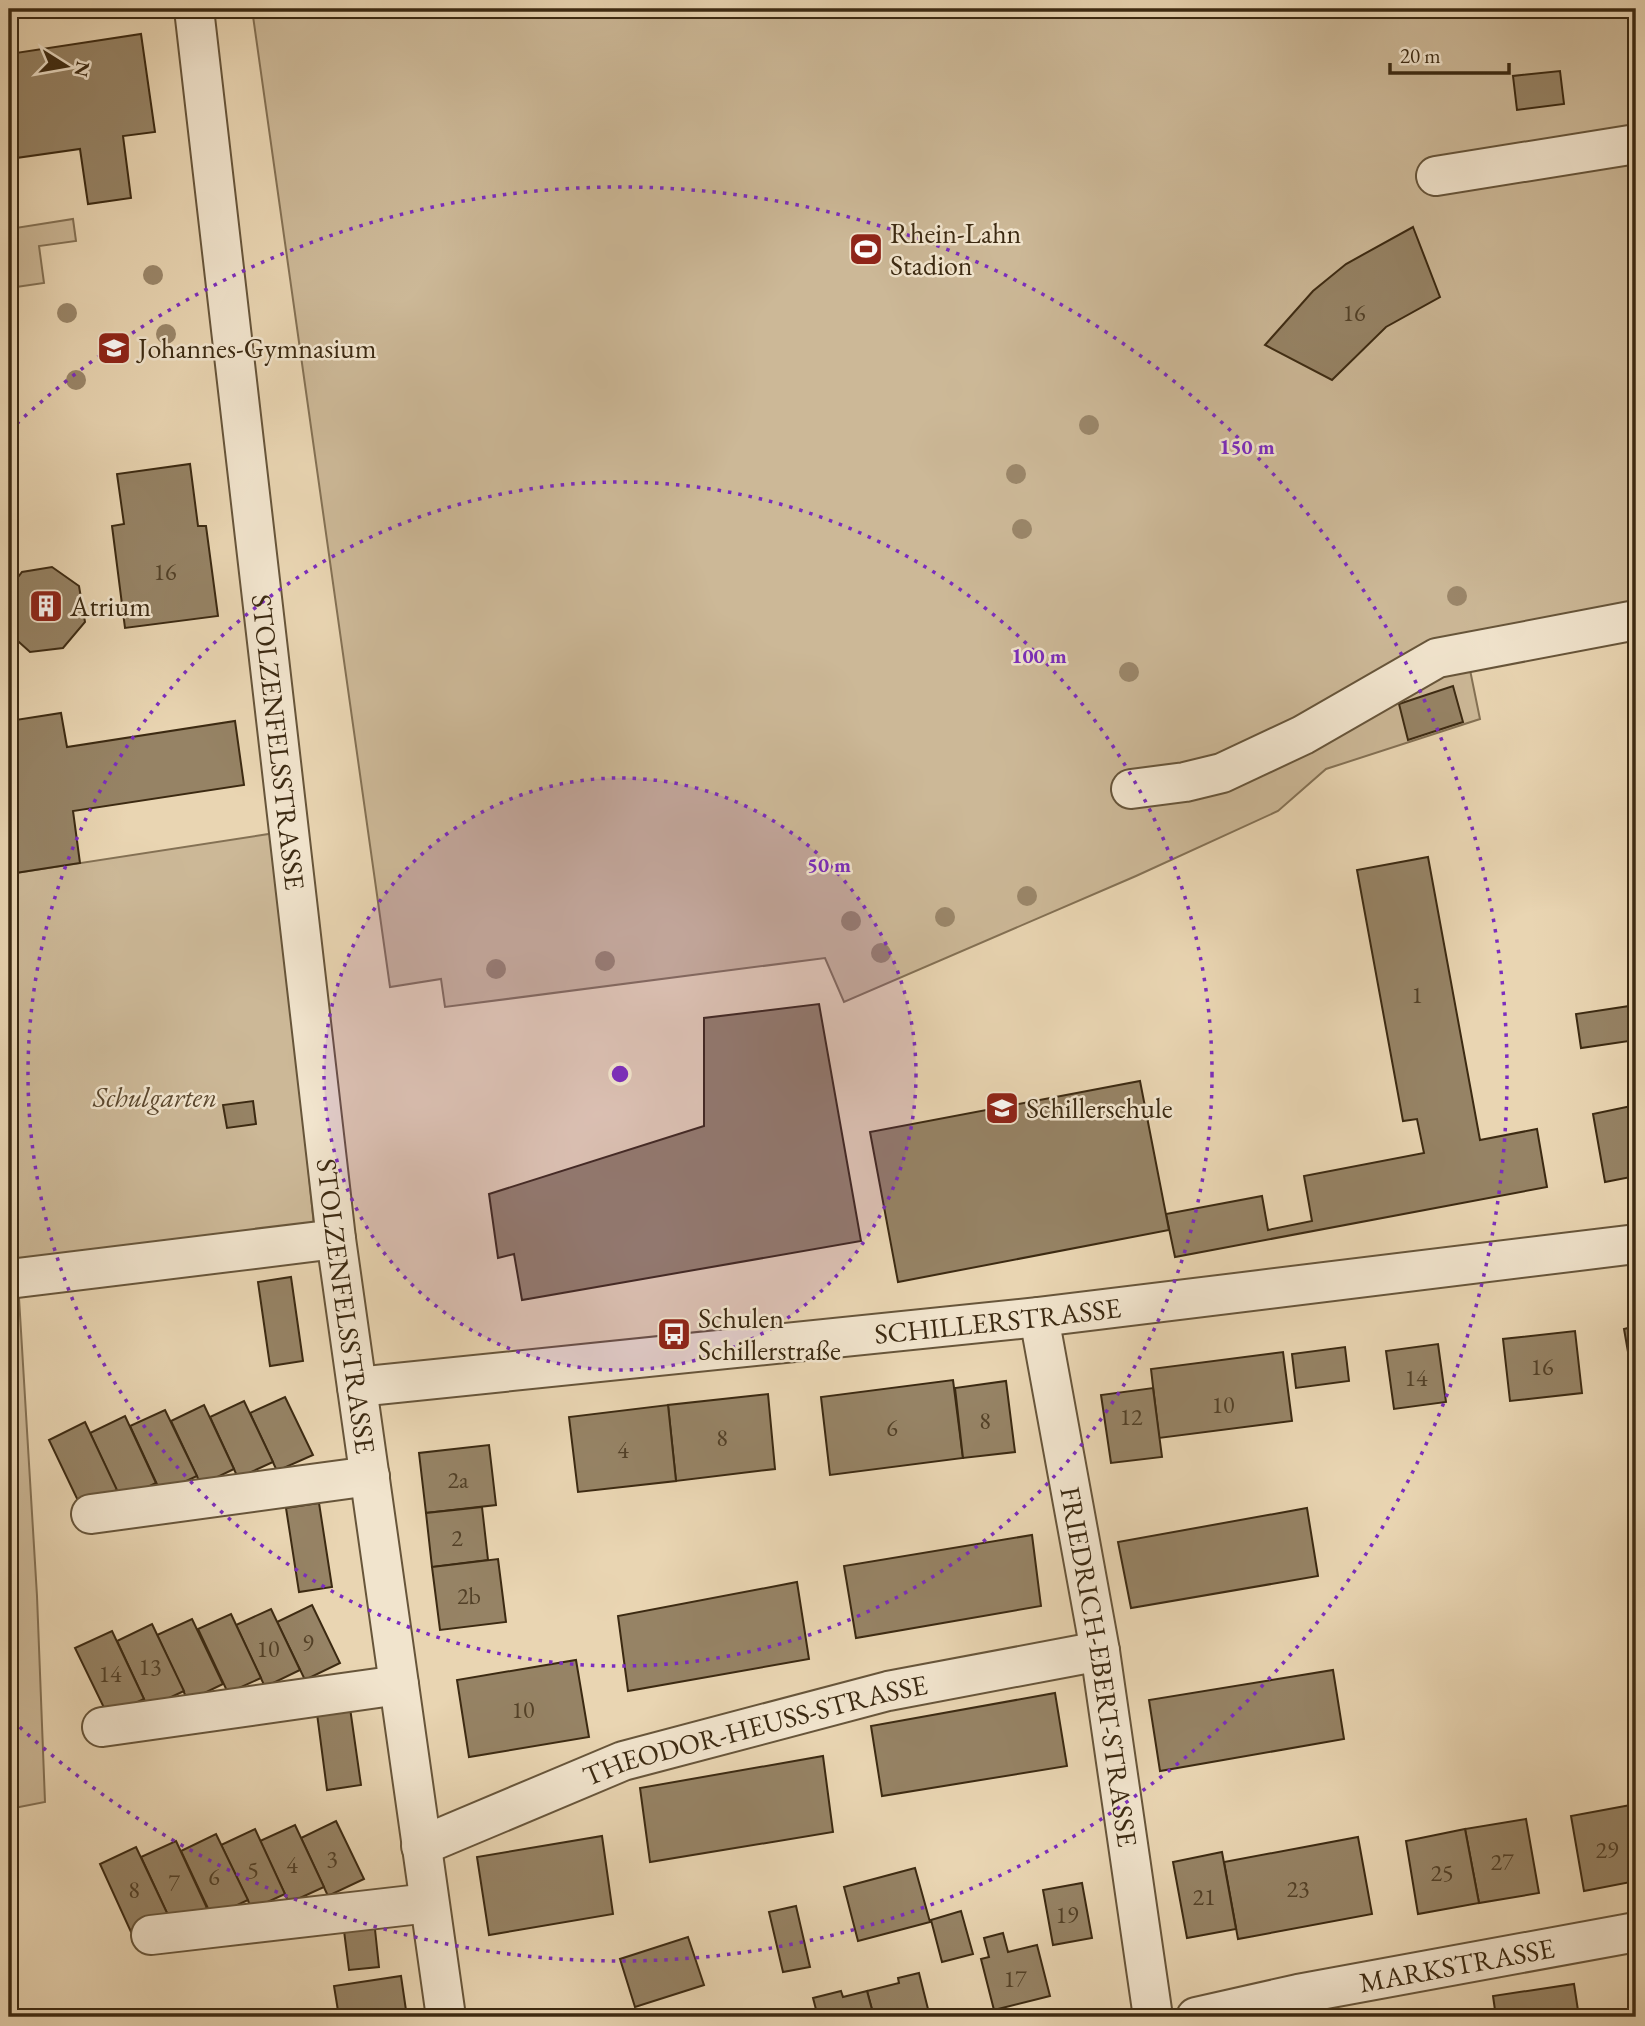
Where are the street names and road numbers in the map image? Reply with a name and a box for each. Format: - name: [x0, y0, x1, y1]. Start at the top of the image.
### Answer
- street label: STOLZENFELSSTRASSE: [244, 592, 314, 892]
- street label: STOLZENFELSSTRASSE: [309, 1157, 384, 1456]
- street label: SCHILLERSTRASSE: [873, 1289, 1123, 1352]
- street label: FRIEDRICH-EBERT-STRASSE: [1052, 1484, 1146, 1850]
- street label: THEODOR-HEUSS-STRASSE: [577, 1666, 931, 1794]
- street label: MARKSTRASSE: [1356, 1929, 1558, 2000]

